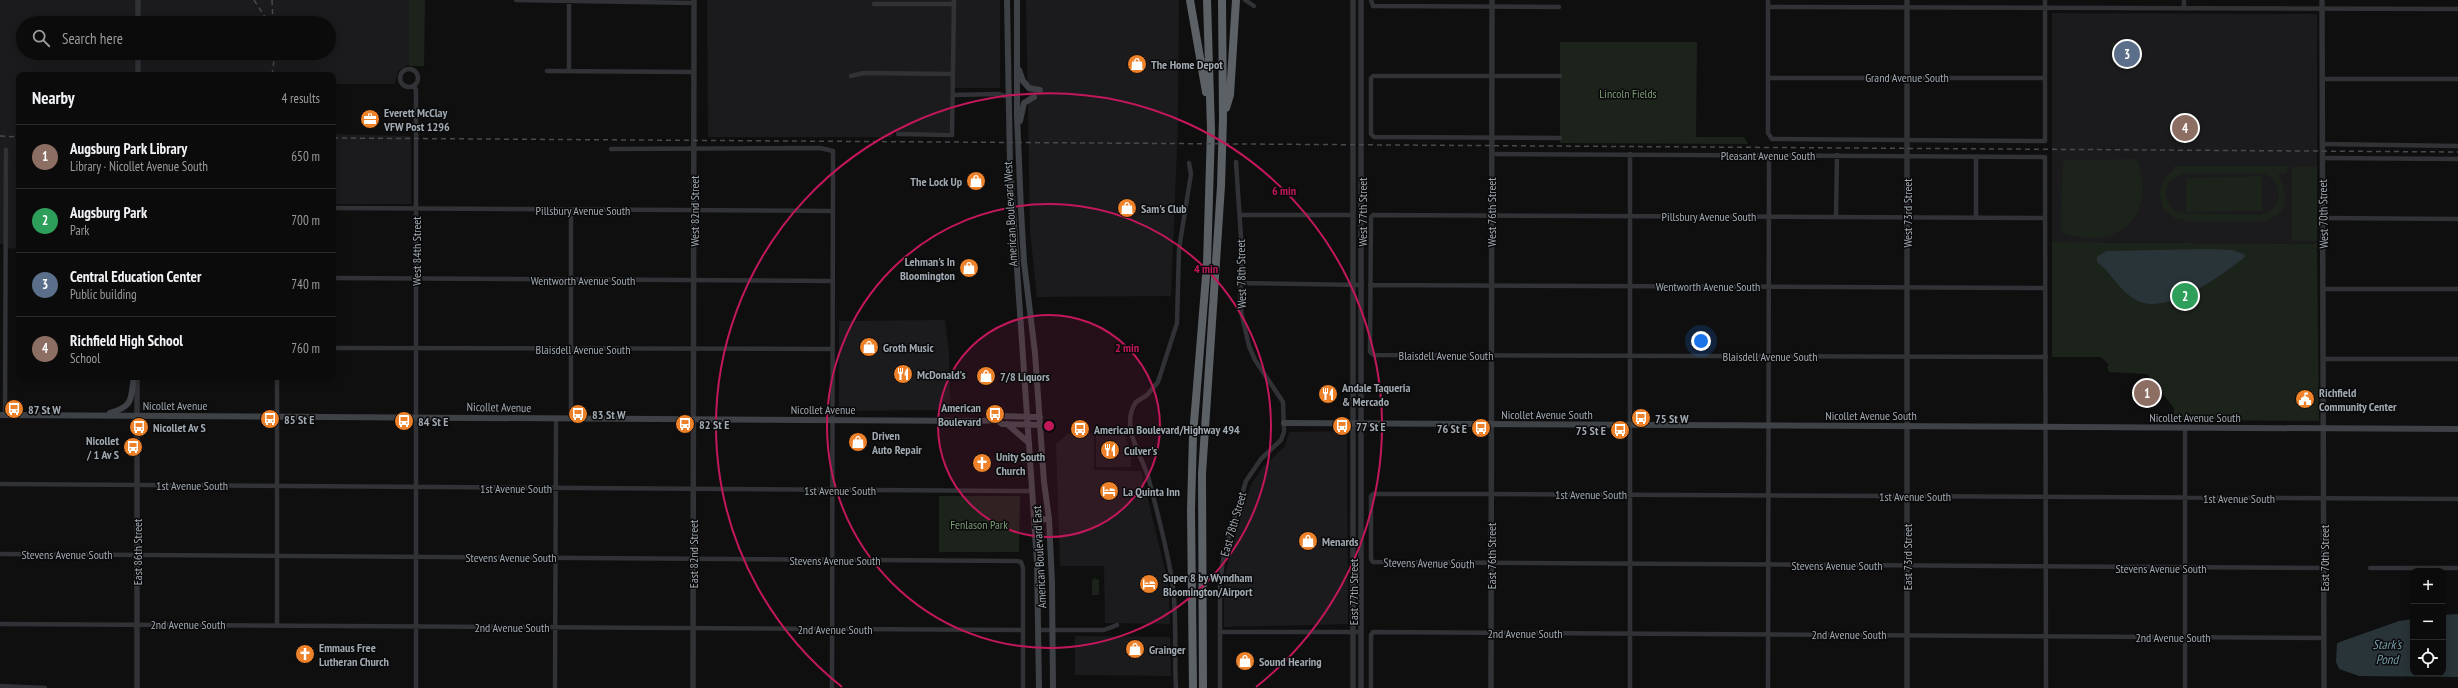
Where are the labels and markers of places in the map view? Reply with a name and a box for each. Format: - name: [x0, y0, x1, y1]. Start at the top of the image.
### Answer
- pin: 3: [2114, 39, 2140, 69]
- shop icon: The Home Depot: [1126, 53, 1148, 75]
- place label: The Home Depot: [1151, 57, 1223, 72]
- place label: Everett McClay VFW Post 1296: [383, 105, 450, 134]
- office icon: Everett McClay VFW Post 1296: [359, 108, 381, 130]
- pin: 4: [2172, 113, 2198, 143]
- shop icon: The Lock Up: [965, 170, 987, 192]
- place label: The Lock Up: [910, 174, 963, 189]
- shop icon: Sam's Club: [1116, 197, 1138, 219]
- place label: Sam's Club: [1141, 201, 1187, 216]
- place label: Lehman's In Bloomington: [900, 254, 955, 283]
- shop icon: Lehman's In Bloomington: [958, 257, 980, 279]
- pin: 2: [2172, 281, 2198, 311]
- shop icon: Groth Music: [858, 336, 880, 358]
- place label: Groth Music: [883, 340, 934, 355]
- restaurant icon: McDonald's: [892, 363, 914, 385]
- shop icon: 7/8 Liquors: [975, 365, 997, 387]
- place label: McDonald's: [917, 367, 966, 382]
- place label: 7/8 Liquors: [1000, 369, 1050, 384]
- pin: 1: [2134, 378, 2160, 408]
- place label: Andale Taqueria & Mercado: [1341, 380, 1410, 409]
- restaurant icon: Andale Taqueria & Mercado: [1317, 383, 1339, 405]
- place label: Richfield Community Center: [2319, 385, 2397, 414]
- public building icon: Richfield Community Center: [2294, 388, 2316, 410]
- bus stop icon: 87 St W: [3, 398, 25, 420]
- place label: American Boulevard: [938, 400, 981, 429]
- place label: 87 St W: [28, 402, 61, 417]
- bus stop icon: 83 St W: [567, 403, 589, 425]
- bus stop icon: American Boulevard: [984, 403, 1006, 425]
- place label: 83 St W: [592, 407, 626, 422]
- bus stop icon: 75 St W: [1630, 407, 1652, 429]
- bus stop icon: 85 St E: [259, 408, 281, 430]
- bus stop icon: 84 St E: [393, 410, 415, 432]
- place label: 75 St W: [1655, 411, 1689, 426]
- place label: 85 St E: [284, 412, 314, 427]
- bus stop icon: 82 St E: [674, 413, 696, 435]
- place label: 84 St E: [418, 414, 448, 429]
- bus stop icon: 77 St E: [1331, 415, 1353, 437]
- bus stop icon: Nicollet Av S: [128, 416, 150, 438]
- place label: 82 St E: [699, 417, 729, 432]
- bus stop icon: 76 St E: [1470, 417, 1492, 439]
- bus stop icon: American Boulevard/Highway 494: [1069, 418, 1091, 440]
- centre of rings: [1042, 419, 1056, 433]
- place label: 77 St E: [1356, 419, 1386, 434]
- bus stop icon: 75 St E: [1609, 419, 1631, 441]
- place label: Nicollet Av S: [153, 420, 206, 435]
- place label: 76 St E: [1437, 421, 1467, 436]
- place label: American Boulevard/Highway 494: [1093, 422, 1240, 437]
- place label: 75 St E: [1576, 423, 1606, 438]
- place label: Driven Auto Repair: [871, 428, 922, 457]
- shop icon: Driven Auto Repair: [847, 431, 869, 453]
- place label: Nicollet / 1 Av S: [86, 433, 120, 462]
- bus stop icon: Nicollet / 1 Av S: [122, 436, 144, 458]
- restaurant icon: Culver's: [1099, 439, 1121, 461]
- place label: Culver's: [1124, 443, 1157, 458]
- place label: Unity South Church: [996, 449, 1045, 478]
- church icon: Unity South Church: [971, 452, 993, 474]
- hotel icon: La Quinta Inn: [1098, 480, 1120, 502]
- place label: La Quinta Inn: [1123, 484, 1180, 499]
- shop icon: Menards: [1297, 530, 1319, 552]
- place label: Menards: [1322, 534, 1359, 549]
- place label: Super 8 by Wyndham Bloomington/Airport: [1163, 570, 1253, 599]
- hotel icon: Super 8 by Wyndham Bloomington/Airport: [1138, 573, 1160, 595]
- shop icon: Grainger: [1124, 638, 1146, 660]
- place label: Emmaus Free Lutheran Church: [319, 640, 389, 669]
- place label: Grainger: [1149, 642, 1186, 657]
- church icon: Emmaus Free Lutheran Church: [294, 643, 316, 665]
- shop icon: Sound Hearing: [1234, 650, 1256, 672]
- place label: Sound Hearing: [1259, 654, 1322, 669]

